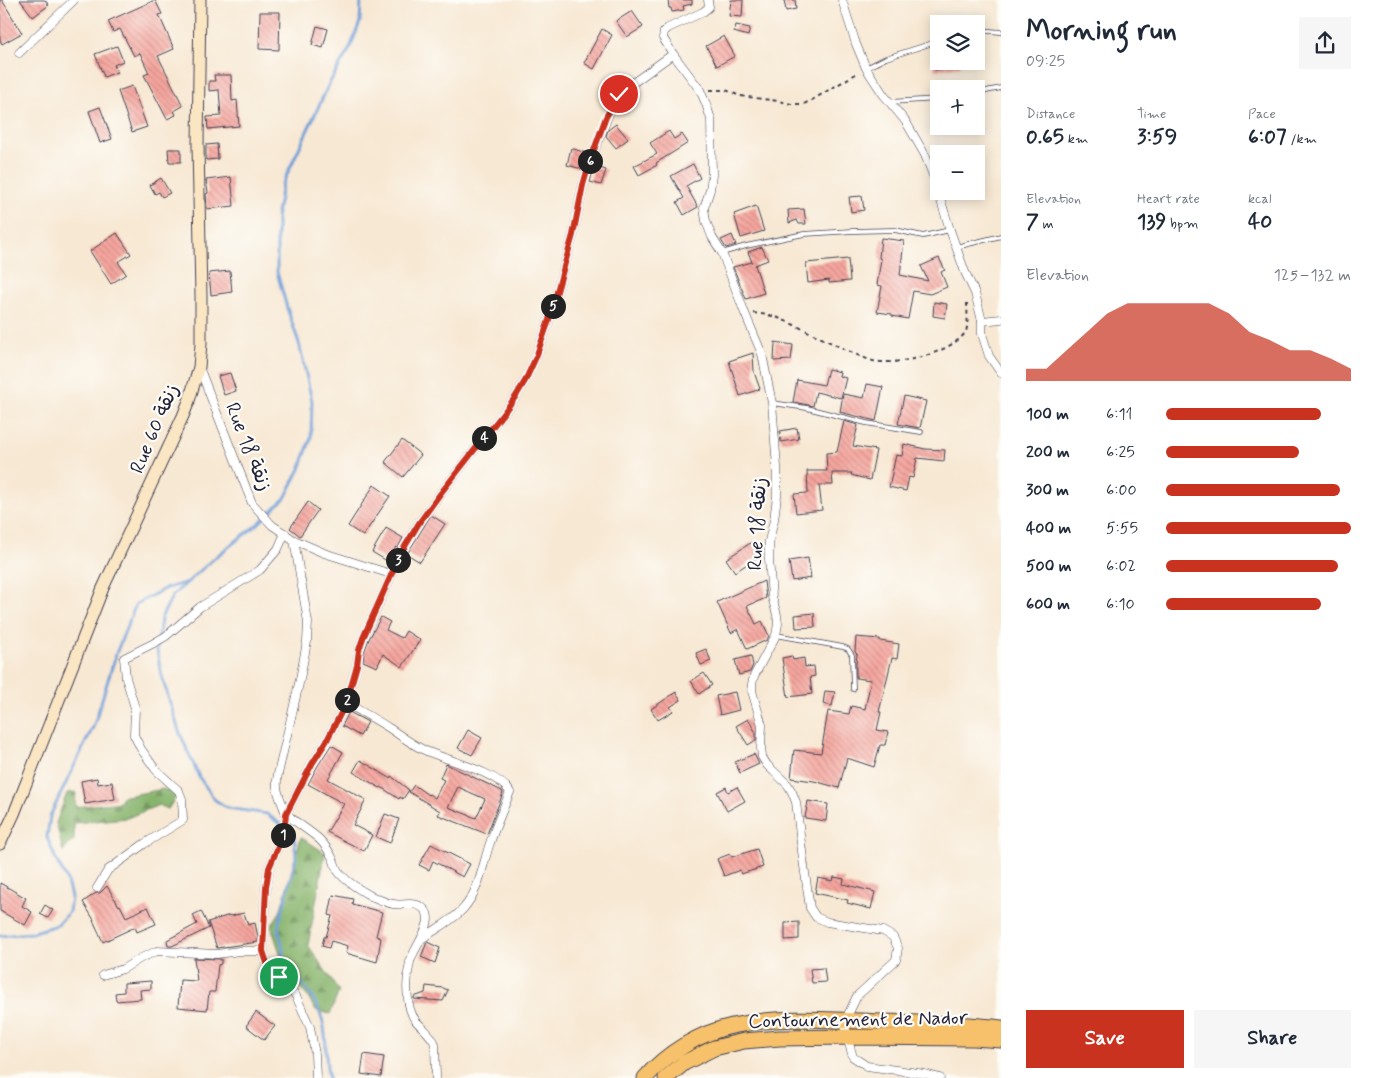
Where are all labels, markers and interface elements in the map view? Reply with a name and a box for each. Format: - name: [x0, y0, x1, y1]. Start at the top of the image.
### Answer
- text: Morning run: [1026, 13, 1177, 50]
- map controls: [930, 15, 985, 200]
- button: layers: [930, 15, 985, 70]
- button: share: [1299, 17, 1351, 69]
- text: 09:25: [1026, 51, 1065, 72]
- pin: [598, 73, 640, 115]
- icon: check: [605, 80, 633, 108]
- button: +: [930, 80, 985, 135]
- text: Distance: [1026, 105, 1075, 123]
- text: Time: [1137, 105, 1166, 123]
- text: Pace: [1248, 105, 1276, 123]
- text: 0.65: [1026, 123, 1064, 151]
- text: 3:59: [1137, 123, 1177, 151]
- text: 6:07: [1248, 123, 1287, 151]
- text: km: [1064, 130, 1088, 148]
- text: /km: [1287, 130, 1317, 148]
- button: −: [930, 145, 985, 200]
- pin: 6: [578, 148, 602, 174]
- text: 6: [587, 152, 594, 170]
- text: Elevation: [1026, 190, 1081, 208]
- text: Heart rate: [1137, 190, 1200, 208]
- text: kcal: [1248, 190, 1272, 208]
- text: 7: [1026, 208, 1039, 236]
- text: 139: [1137, 208, 1166, 236]
- text: 40: [1248, 208, 1272, 236]
- text: m: [1039, 215, 1054, 233]
- text: bpm: [1166, 215, 1198, 233]
- text: Elevation: [1026, 265, 1089, 286]
- text: 125–132 m: [1274, 265, 1351, 286]
- pin: 5: [540, 294, 566, 318]
- text: 5: [549, 297, 558, 315]
- street label: Rue 60 زنقة: [124, 380, 186, 478]
- street label: Rue 18 زنقة: [218, 399, 278, 495]
- text: 100 m: [1026, 404, 1069, 425]
- text: 6:11: [1106, 404, 1133, 425]
- pin: 4: [472, 426, 496, 450]
- text: 4: [480, 429, 489, 447]
- text: 200 m: [1026, 442, 1070, 463]
- text: 6:25: [1106, 442, 1135, 463]
- street label: Rue 18 زنقة: [742, 477, 774, 571]
- text: 300 m: [1026, 480, 1069, 501]
- text: 6:00: [1106, 480, 1137, 501]
- text: 400 m: [1026, 518, 1071, 539]
- text: 5:55: [1106, 518, 1138, 539]
- pin: 3: [386, 548, 410, 572]
- text: 3: [395, 551, 402, 569]
- text: 500 m: [1026, 556, 1071, 577]
- text: 6:02: [1106, 556, 1136, 577]
- text: 600 m: [1026, 594, 1070, 615]
- text: 6:10: [1106, 594, 1135, 615]
- pin: 2: [334, 688, 360, 712]
- text: 2: [344, 691, 351, 709]
- pin: 1: [270, 822, 296, 848]
- text: 1: [280, 826, 287, 844]
- pin: [258, 956, 300, 998]
- icon: arrive: [265, 963, 293, 991]
- street label: Contournement de Nador: [748, 1005, 969, 1035]
- button: Save: [1026, 1010, 1184, 1068]
- button: Share: [1194, 1010, 1351, 1068]

